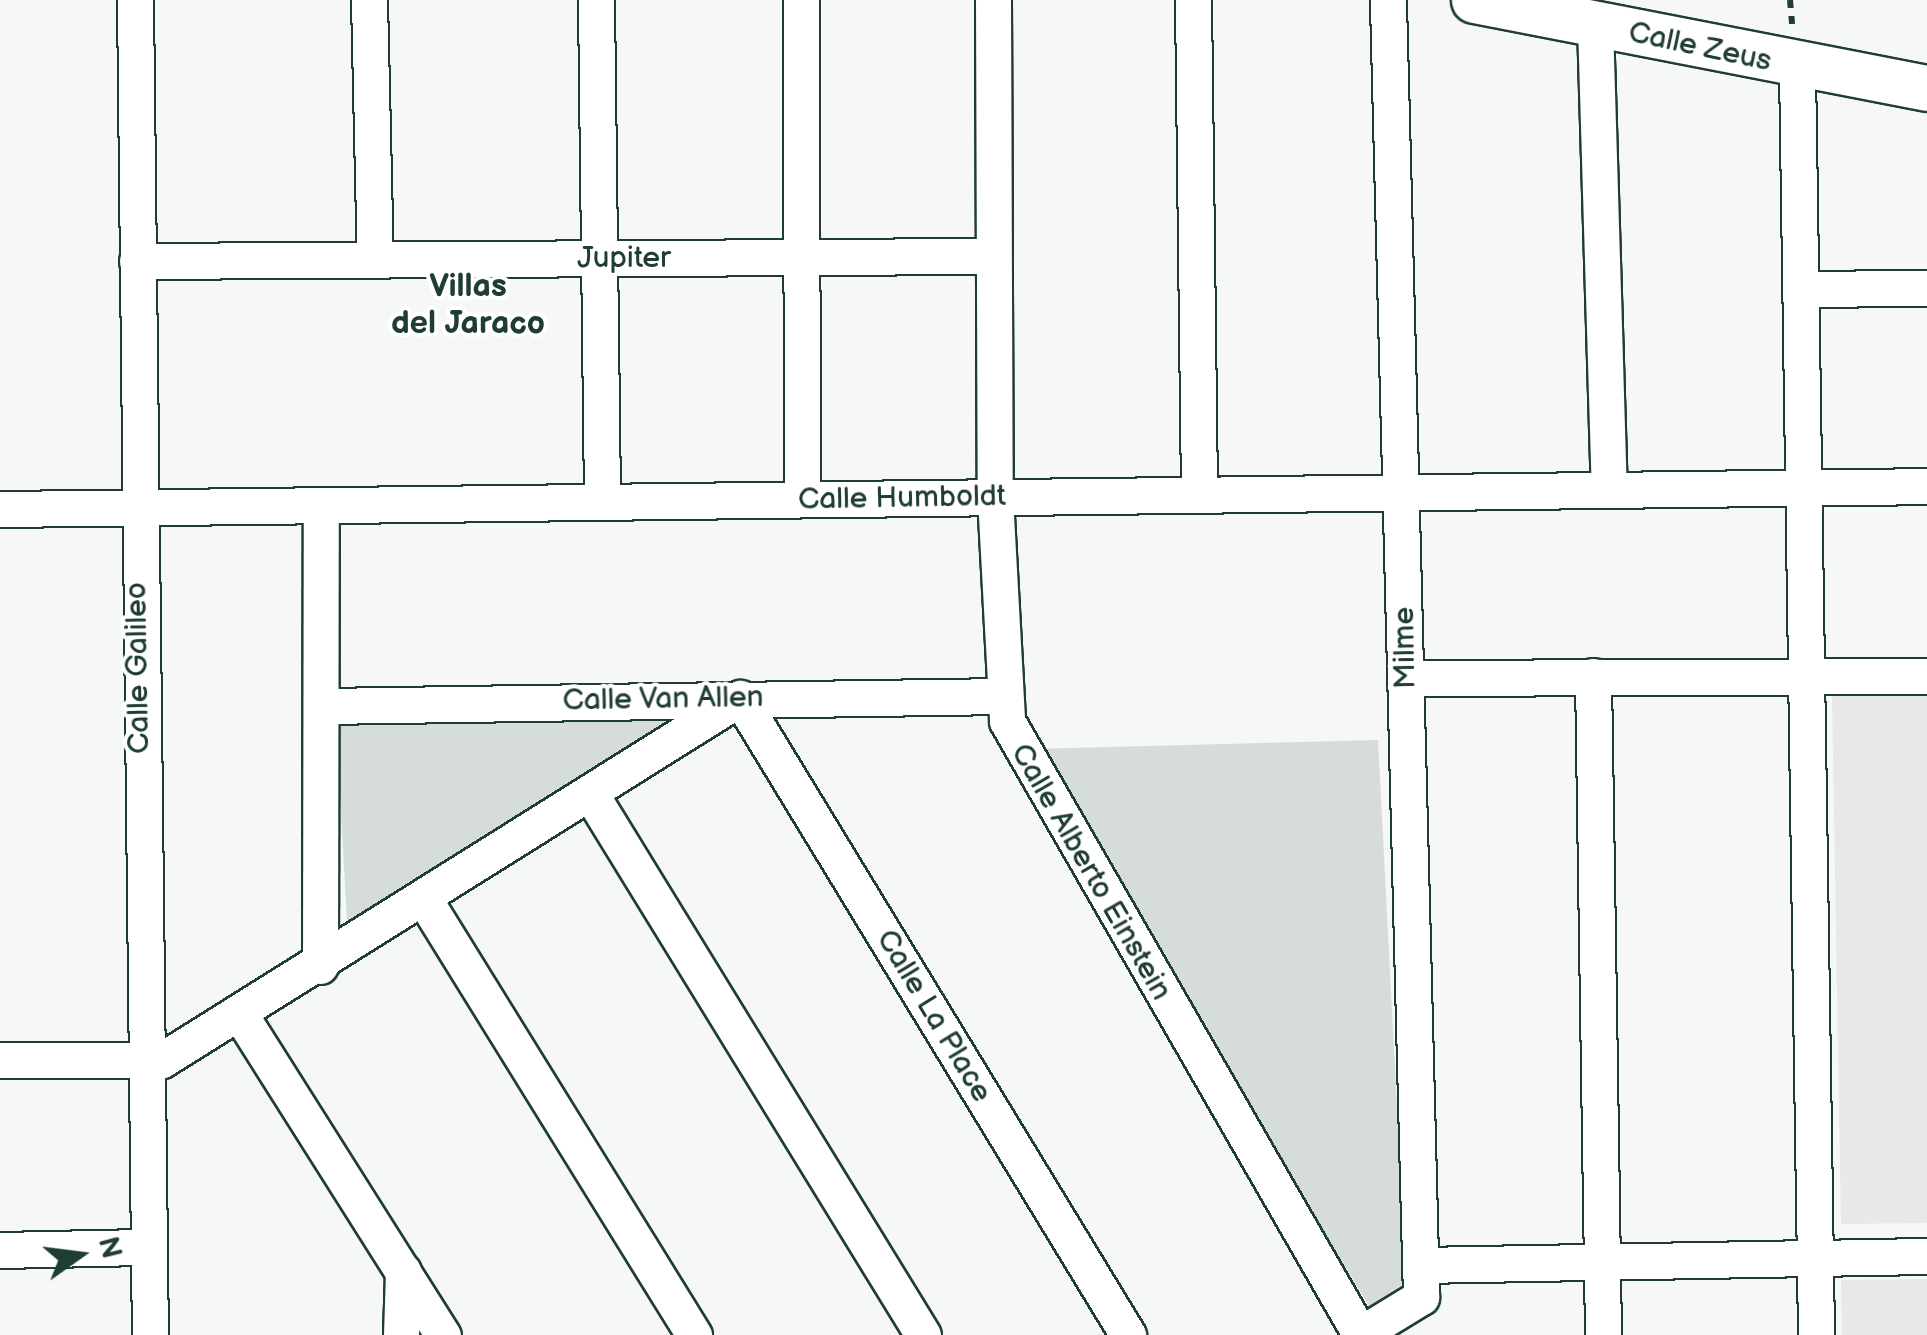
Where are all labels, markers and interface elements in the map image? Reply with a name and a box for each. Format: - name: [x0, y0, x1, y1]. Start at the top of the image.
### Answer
- street label: Calle Zeus: [1625, 14, 1775, 80]
- street label: Jupiter: [577, 240, 671, 276]
- district label: Villas del Jaraco: [391, 269, 545, 344]
- street label: Calle Humboldt: [798, 478, 1006, 518]
- street label: Calle Galileo: [119, 582, 157, 754]
- street label: Milme: [1386, 607, 1424, 689]
- street label: Calle Van Allen: [562, 679, 764, 719]
- street label: Calle Alberto Einstein: [1003, 737, 1179, 1007]
- street label: Calle La Place: [868, 923, 1000, 1109]
- north arrow: [30, 1205, 130, 1305]
- text: N: [91, 1233, 128, 1262]

